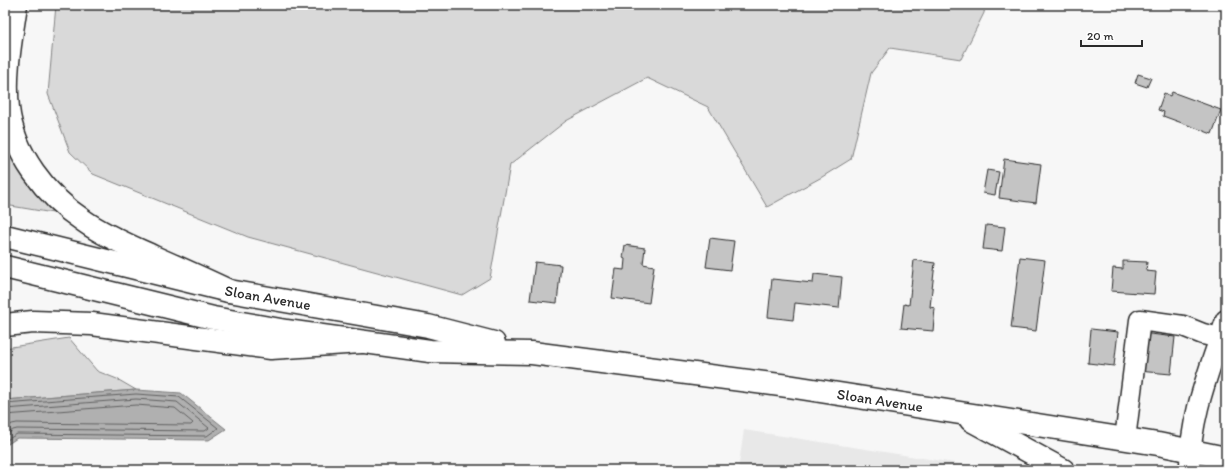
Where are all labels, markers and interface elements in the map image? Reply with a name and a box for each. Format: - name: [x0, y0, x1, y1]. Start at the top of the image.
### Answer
- scale bar: [1081, 22, 1142, 48]
- text: 20 m: [1087, 29, 1114, 43]
- street label: Sloan Avenue: [223, 281, 312, 314]
- street label: Sloan Avenue: [836, 385, 924, 416]

